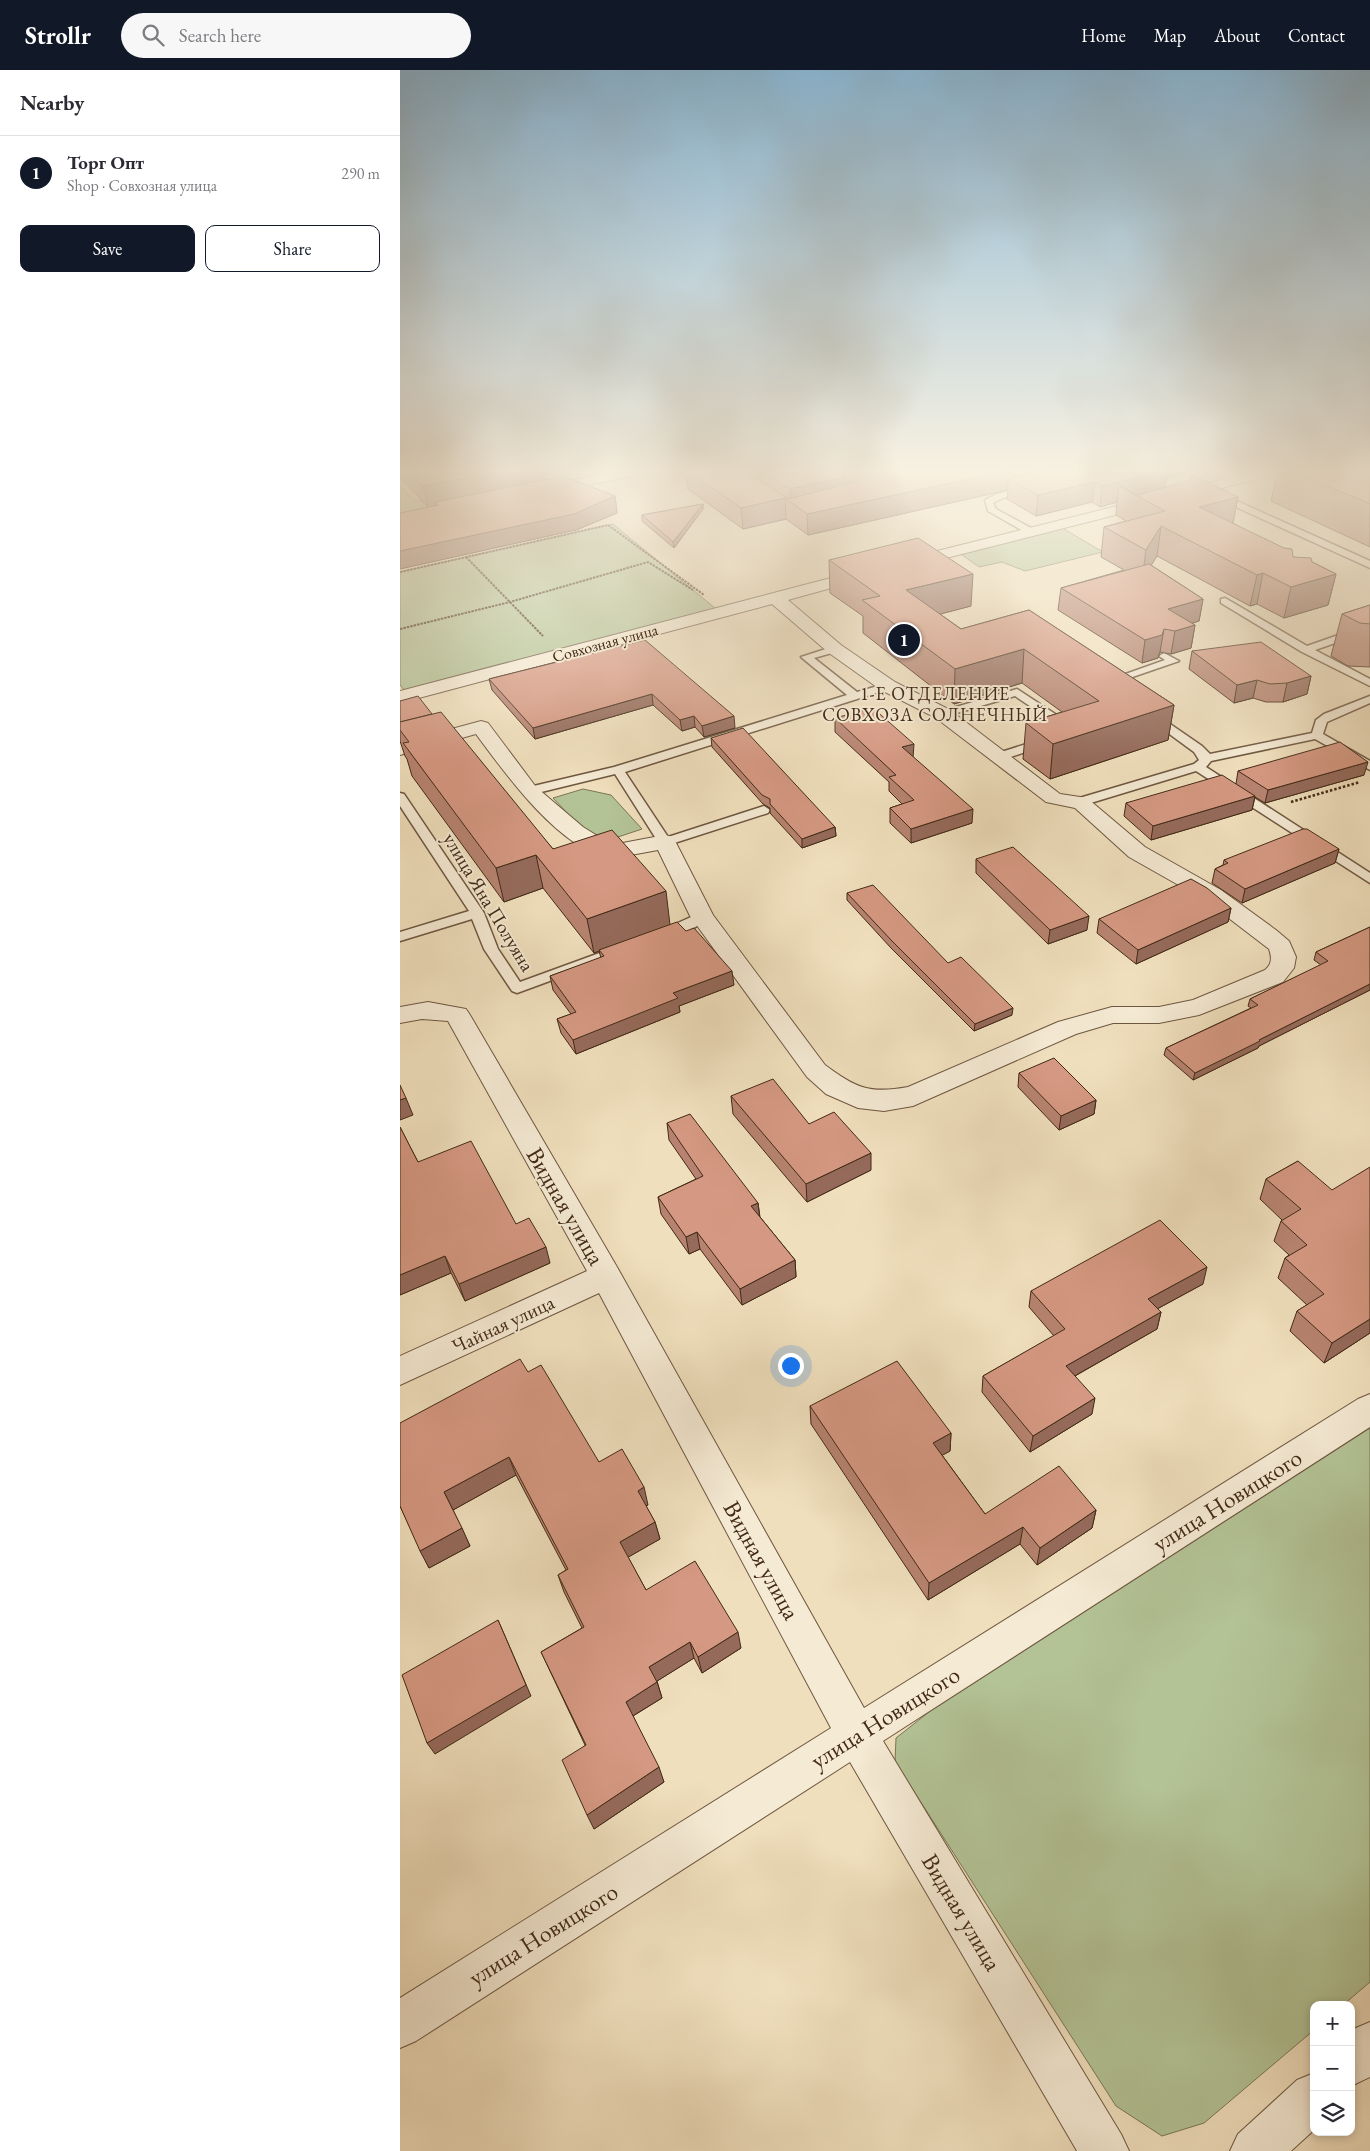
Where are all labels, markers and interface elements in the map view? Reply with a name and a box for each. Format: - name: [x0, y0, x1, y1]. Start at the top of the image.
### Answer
- search box: [121, 13, 471, 58]
- text: Strollr: [25, 20, 91, 51]
- icon: search: [139, 21, 167, 49]
- text: Search here: [179, 23, 261, 48]
- text: Home: [1081, 24, 1126, 47]
- text: Map: [1154, 24, 1186, 47]
- text: About: [1214, 24, 1260, 47]
- text: Contact: [1288, 24, 1345, 47]
- text: Nearby: [20, 89, 84, 116]
- text: Торг Опт: [67, 150, 144, 175]
- text: 1: [32, 163, 40, 184]
- text: 290 m: [341, 163, 380, 184]
- text: Shop · Совхозная улица: [67, 175, 217, 196]
- button: Save: [20, 225, 195, 272]
- button: Share: [205, 225, 380, 272]
- street label: Совхозная улица: [550, 619, 661, 667]
- pin: 1: [888, 621, 920, 659]
- district label: 1-Е ОТДЕЛЕНИЕ СОВХОЗА СОЛНЕЧНЫЙ: [822, 682, 1048, 726]
- street label: улица Яна Полуяна: [437, 828, 541, 976]
- street label: Видная улица: [520, 1141, 612, 1271]
- street label: Чайная улица: [448, 1289, 558, 1359]
- your location: [778, 1353, 804, 1379]
- street label: улица Новицкого: [1146, 1442, 1308, 1558]
- street label: Видная улица: [717, 1495, 808, 1625]
- street label: улица Новицкого: [804, 1659, 966, 1775]
- street label: Видная улица: [915, 1848, 1009, 1977]
- street label: улица Новицкого: [462, 1876, 624, 1992]
- map controls: [1310, 2001, 1355, 2136]
- button: +: [1310, 2001, 1355, 2046]
- button: −: [1310, 2046, 1355, 2091]
- button: layers: [1310, 2091, 1355, 2136]

